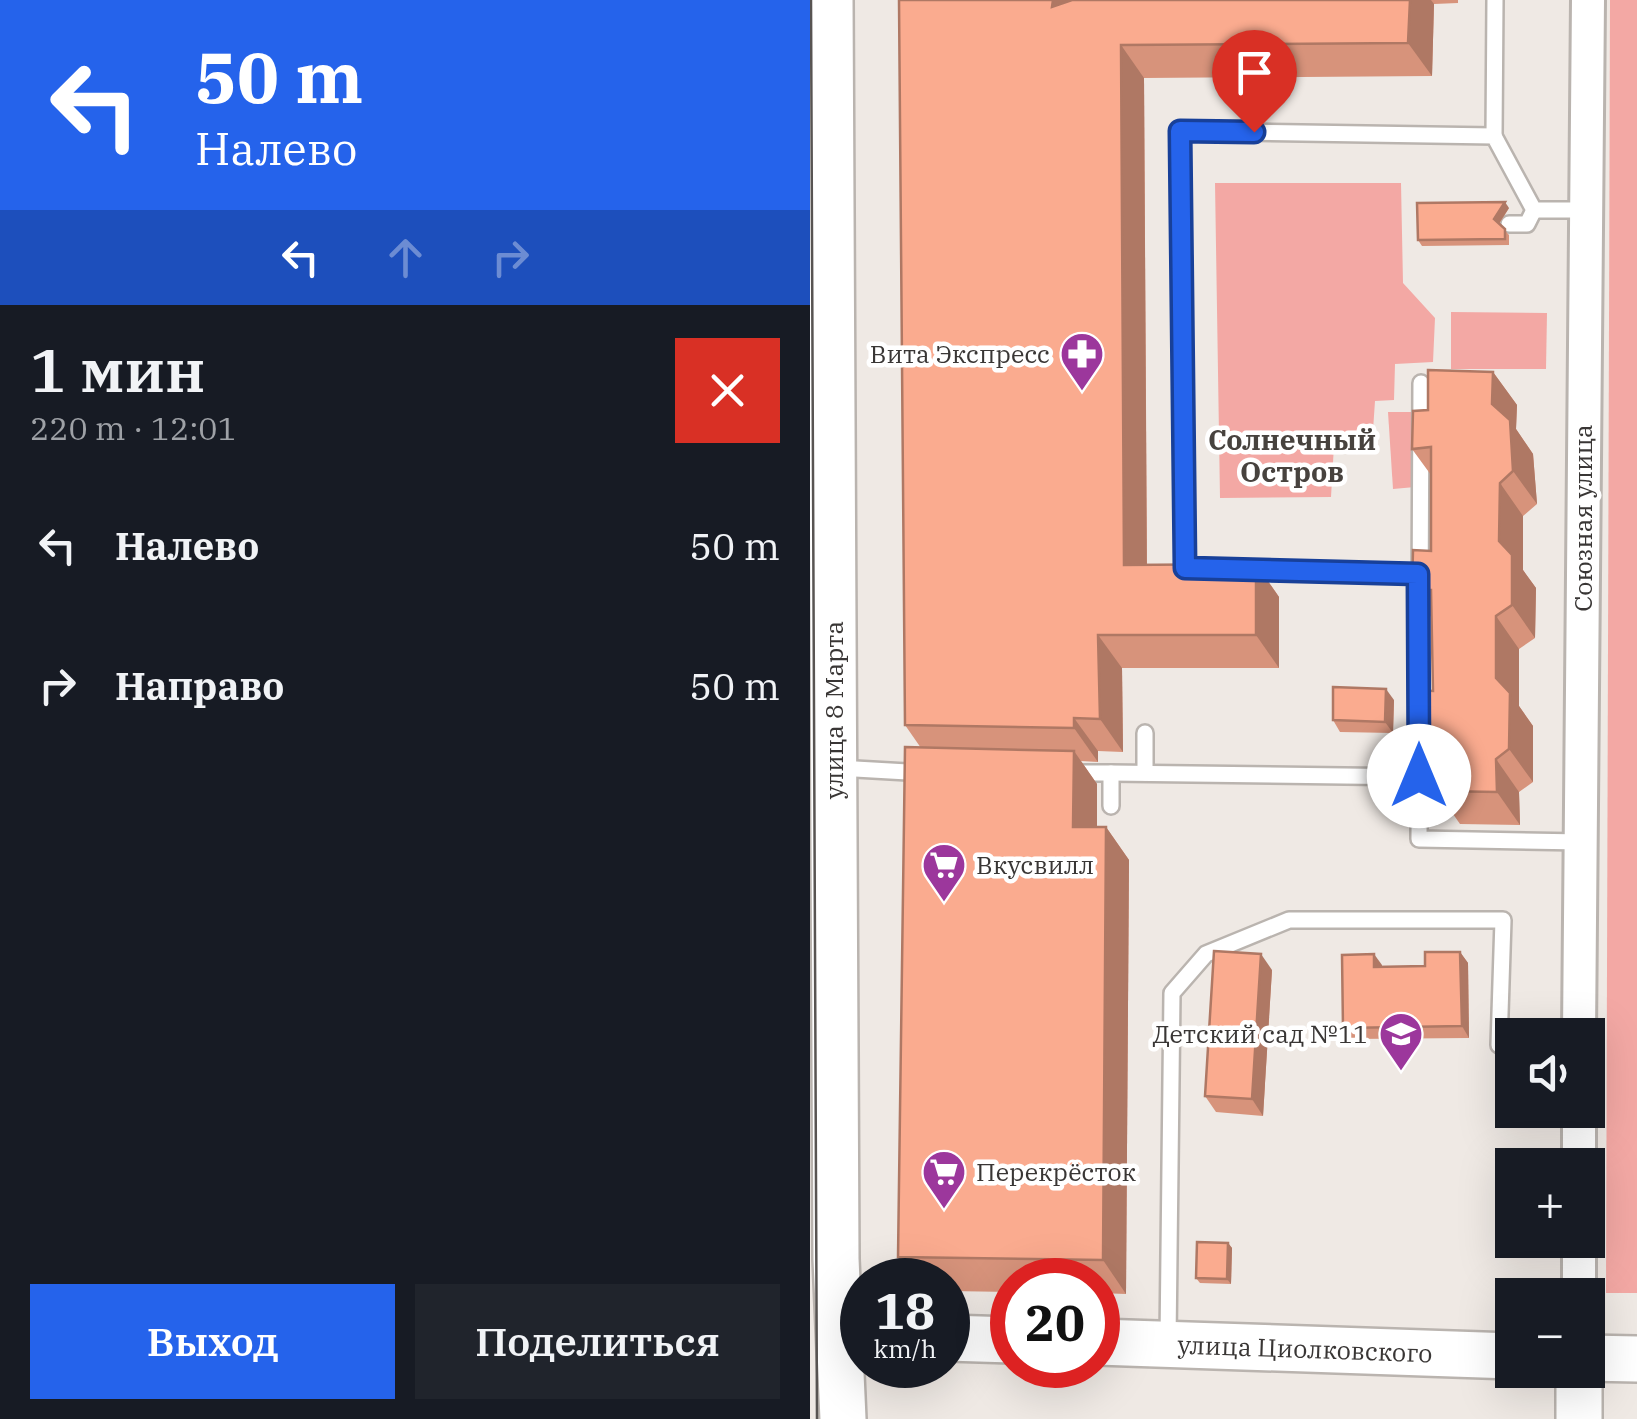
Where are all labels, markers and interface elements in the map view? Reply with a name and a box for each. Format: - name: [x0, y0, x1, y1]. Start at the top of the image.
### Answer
- pin: [1212, 30, 1297, 133]
- text: 50 m: [195, 31, 363, 122]
- icon: left: [30, 40, 160, 170]
- icon: arrive: [1227, 45, 1282, 100]
- text: Налево: [195, 119, 357, 177]
- icon: left: [273, 230, 328, 285]
- icon: ahead: [378, 230, 433, 285]
- icon: right: [483, 230, 538, 285]
- text: 1 мин: [30, 330, 206, 409]
- pharmacy icon: Вита Экспресс: [1059, 331, 1105, 392]
- place label: Вита Экспресс: [870, 337, 1050, 370]
- button: close: [675, 338, 780, 443]
- text: 220 m · 12:01: [30, 407, 237, 449]
- district label: Солнечный Остров: [1208, 421, 1376, 490]
- street label: Союзная улица: [1566, 424, 1599, 612]
- icon: left: [30, 518, 85, 573]
- text: Налево: [115, 521, 259, 570]
- text: 50 m: [689, 521, 780, 570]
- street label: улица 8 Марта: [817, 621, 850, 799]
- icon: right: [30, 658, 85, 713]
- text: Направо: [115, 661, 284, 710]
- text: 50 m: [689, 661, 780, 710]
- position arrow: [1367, 724, 1471, 828]
- supermarket icon: Вкусвилл: [921, 842, 967, 903]
- place label: Вкусвилл: [976, 848, 1094, 881]
- school or university icon: Детский сад №11: [1378, 1011, 1424, 1072]
- place label: Детский сад №11: [1153, 1017, 1368, 1050]
- map controls: [1495, 1018, 1605, 1388]
- button: sound: [1495, 1018, 1605, 1128]
- button: +: [1495, 1148, 1605, 1258]
- supermarket icon: Перекрёсток: [921, 1149, 967, 1210]
- place label: Перекрёсток: [976, 1155, 1137, 1188]
- speed limit sign: 20: [990, 1258, 1120, 1388]
- text: 18: [875, 1278, 935, 1343]
- button: −: [1495, 1278, 1605, 1388]
- button: Выход: [30, 1284, 395, 1399]
- button: Поделиться: [415, 1284, 780, 1399]
- street label: улица Циолковского: [1177, 1328, 1433, 1369]
- text: km/h: [873, 1332, 937, 1365]

